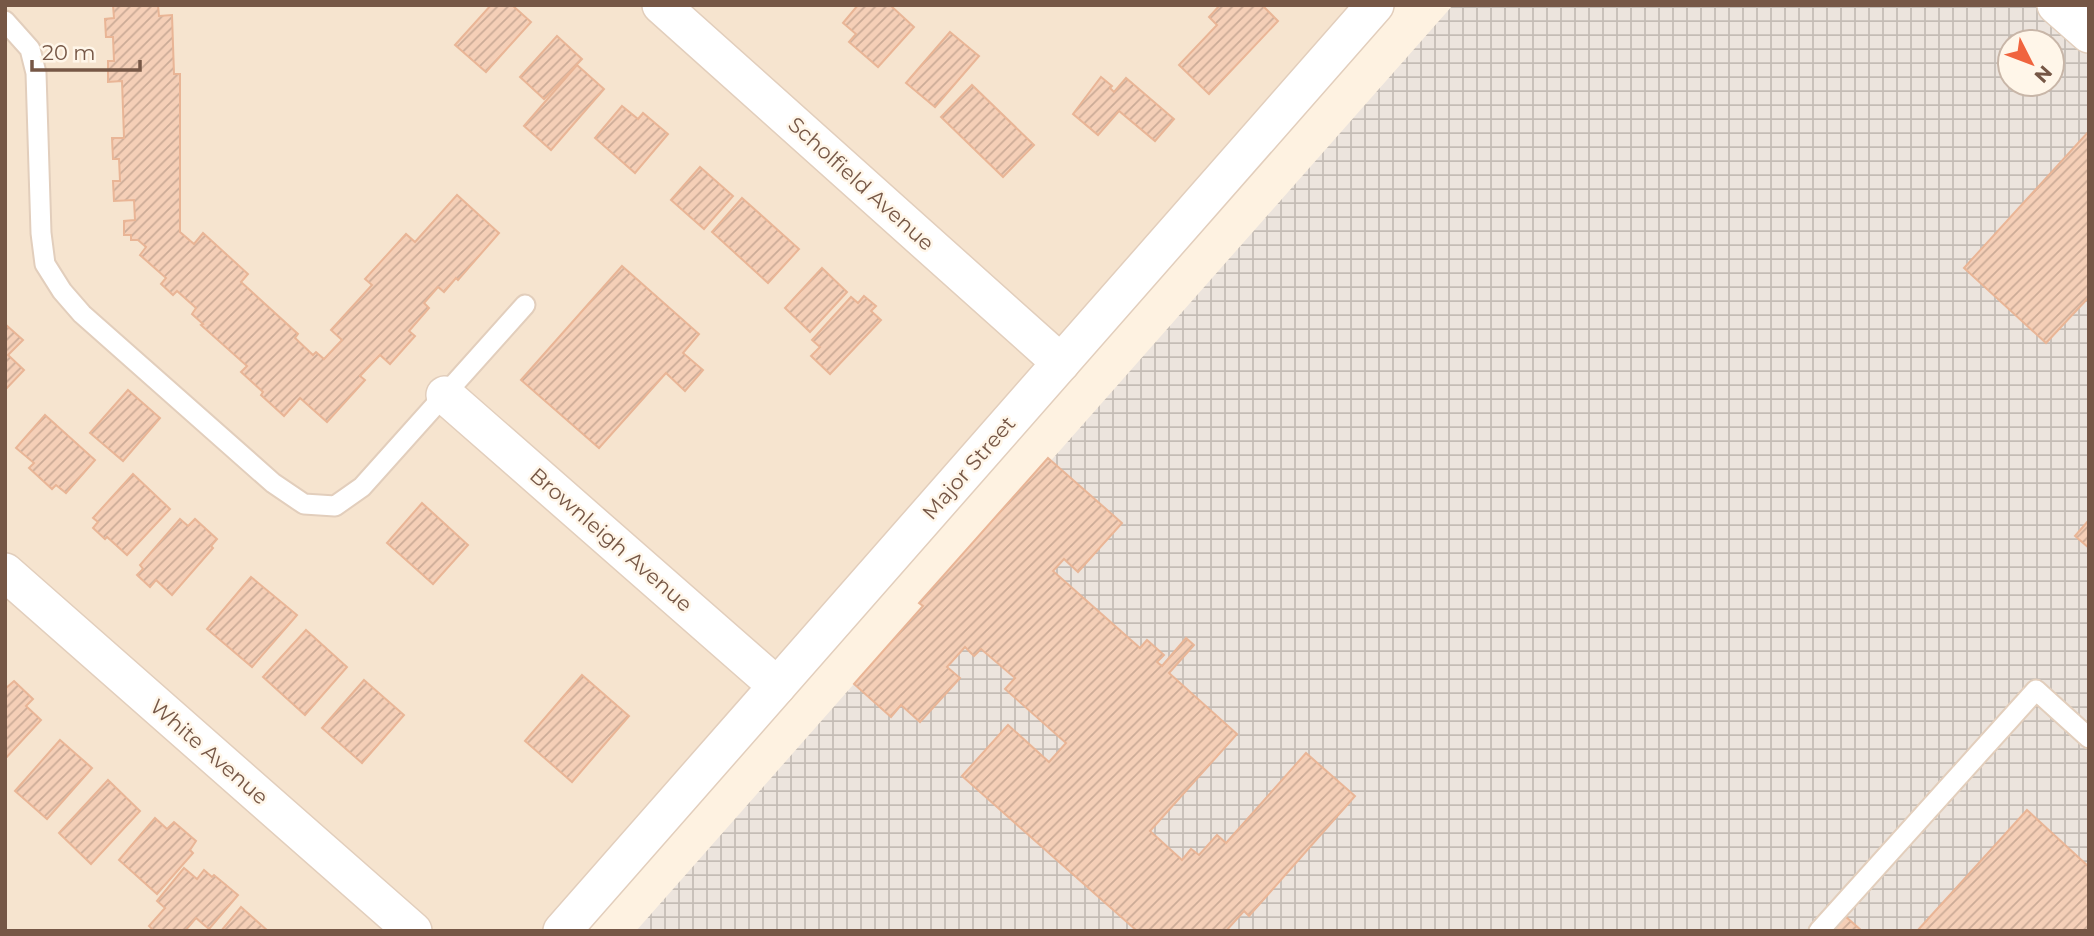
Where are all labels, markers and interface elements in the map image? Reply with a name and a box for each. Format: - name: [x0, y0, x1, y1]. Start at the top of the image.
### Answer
- scale bar: [32, 28, 140, 72]
- north arrow: [1996, 28, 2066, 98]
- text: 20 m: [42, 40, 96, 65]
- text: N: [2030, 61, 2057, 87]
- street label: Scholfield Avenue: [783, 112, 939, 256]
- street label: Major Street: [917, 411, 1020, 524]
- street label: Brownleigh Avenue: [525, 462, 698, 617]
- street label: White Avenue: [145, 694, 273, 810]

